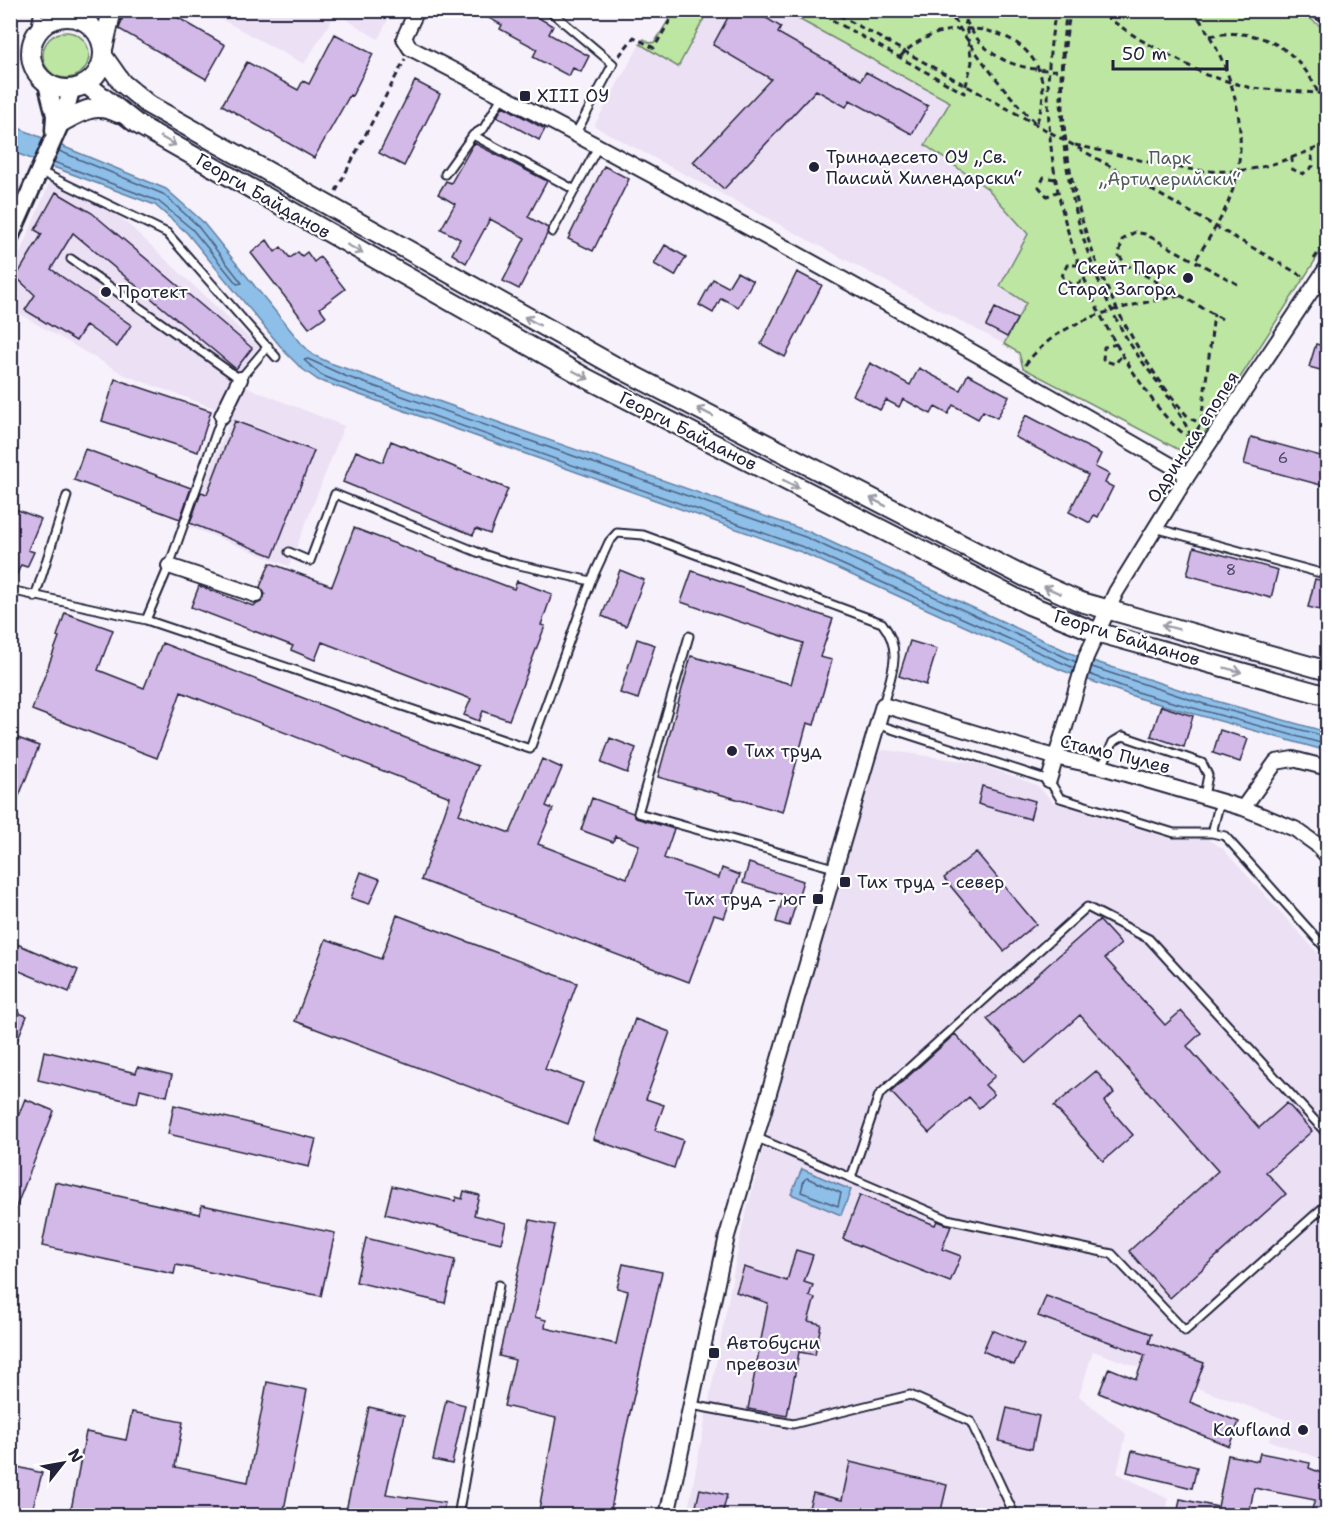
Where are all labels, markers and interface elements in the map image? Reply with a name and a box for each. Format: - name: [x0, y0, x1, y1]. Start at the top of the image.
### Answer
- scale bar: [1113, 33, 1227, 71]
- text: 50 m: [1122, 42, 1167, 66]
- place label: XIII ОУ: [537, 84, 609, 108]
- marker: XIII ОУ: [518, 89, 532, 103]
- one-way arrow: [159, 136, 176, 148]
- place label: Тринадесето ОУ „Св. Паисий Хилендарски“: [826, 145, 1022, 190]
- park label: Парк „Артилерийски“: [1098, 146, 1241, 191]
- street label: Георги Байданов: [191, 148, 335, 244]
- marker: Тринадесето ОУ „Св. Паисий Хилендарски“: [807, 160, 821, 174]
- one-way arrow: [346, 244, 364, 255]
- place label: Скейт Парк Стара Загора: [1057, 256, 1176, 301]
- marker: Скейт Парк Стара Загора: [1181, 271, 1195, 285]
- place label: Протект: [118, 280, 189, 304]
- marker: Протект: [99, 285, 113, 299]
- one-way arrow: [524, 315, 541, 327]
- street label: Одринска епопея: [1141, 366, 1245, 508]
- one-way arrow: [572, 369, 589, 381]
- street label: Георги Байданов: [615, 386, 761, 476]
- one-way arrow: [696, 406, 714, 417]
- house number: 6: [1278, 448, 1288, 468]
- one-way arrow: [782, 479, 800, 490]
- one-way arrow: [869, 495, 887, 507]
- house number: 8: [1226, 560, 1236, 580]
- one-way arrow: [1043, 583, 1061, 595]
- street label: Георги Байданов: [1051, 604, 1203, 672]
- one-way arrow: [1161, 621, 1180, 632]
- one-way arrow: [1223, 665, 1242, 676]
- street label: Стамо Пулев: [1057, 729, 1173, 779]
- place label: Тих труд: [744, 739, 822, 763]
- marker: Тих труд: [725, 744, 739, 758]
- place label: Тих труд - север: [857, 870, 1004, 894]
- marker: Тих труд - север: [838, 875, 852, 889]
- place label: Тих труд - юг: [684, 887, 806, 911]
- marker: Тих труд - юг: [811, 892, 825, 906]
- place label: Автобусни превози: [726, 1331, 821, 1376]
- marker: Автобусни превози: [707, 1346, 721, 1360]
- place label: Kaufland: [1213, 1418, 1291, 1442]
- marker: Kaufland: [1296, 1423, 1310, 1437]
- north arrow: [33, 1433, 93, 1493]
- text: N: [63, 1445, 88, 1466]

